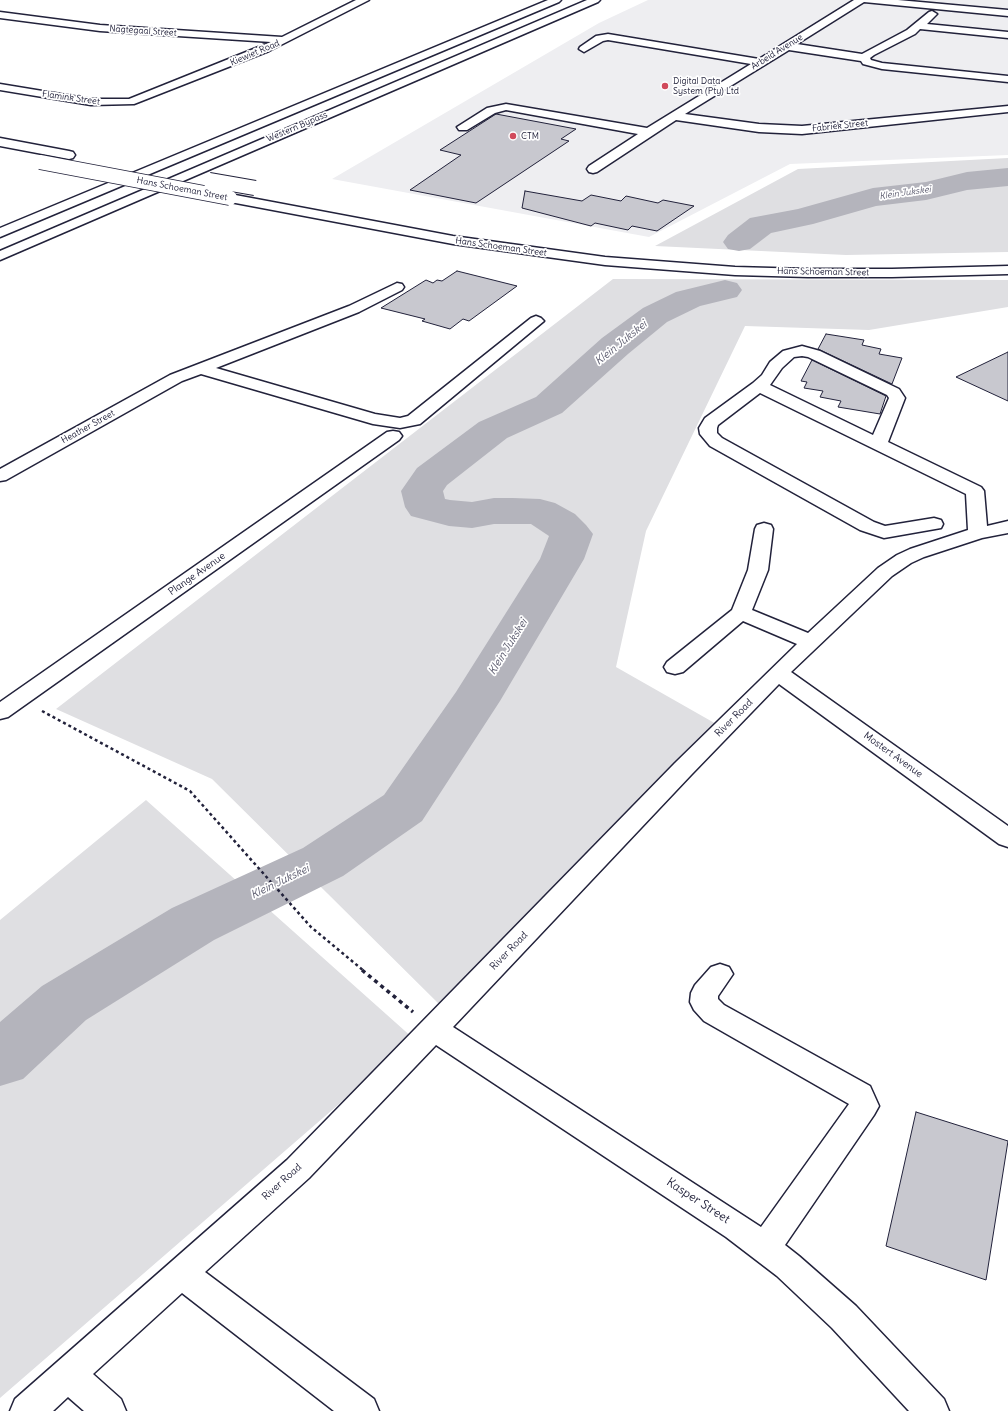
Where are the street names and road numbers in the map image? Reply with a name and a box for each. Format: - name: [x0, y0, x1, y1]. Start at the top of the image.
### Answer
- street label: Nagtegaal Street: [109, 23, 177, 39]
- street label: Arbeid Avenue: [749, 32, 805, 72]
- street label: Kiewiet Road: [229, 38, 281, 68]
- street label: Flamink Street: [41, 89, 101, 107]
- street label: Western Bypass: [265, 109, 329, 145]
- street label: Fabriek Street: [812, 118, 868, 134]
- street label: Hans Schoeman Street: [136, 175, 228, 203]
- street label: Hans Schoeman Street: [455, 235, 547, 259]
- street label: Hans Schoeman Street: [777, 266, 869, 278]
- street label: Heather Street: [59, 408, 117, 446]
- street label: Plange Avenue: [166, 550, 228, 598]
- street label: River Road: [713, 697, 755, 739]
- street label: Mostert Avenue: [861, 730, 925, 780]
- street label: River Road: [488, 929, 530, 973]
- street label: River Road: [260, 1161, 304, 1203]
- street label: Kasper Street: [664, 1175, 732, 1227]

